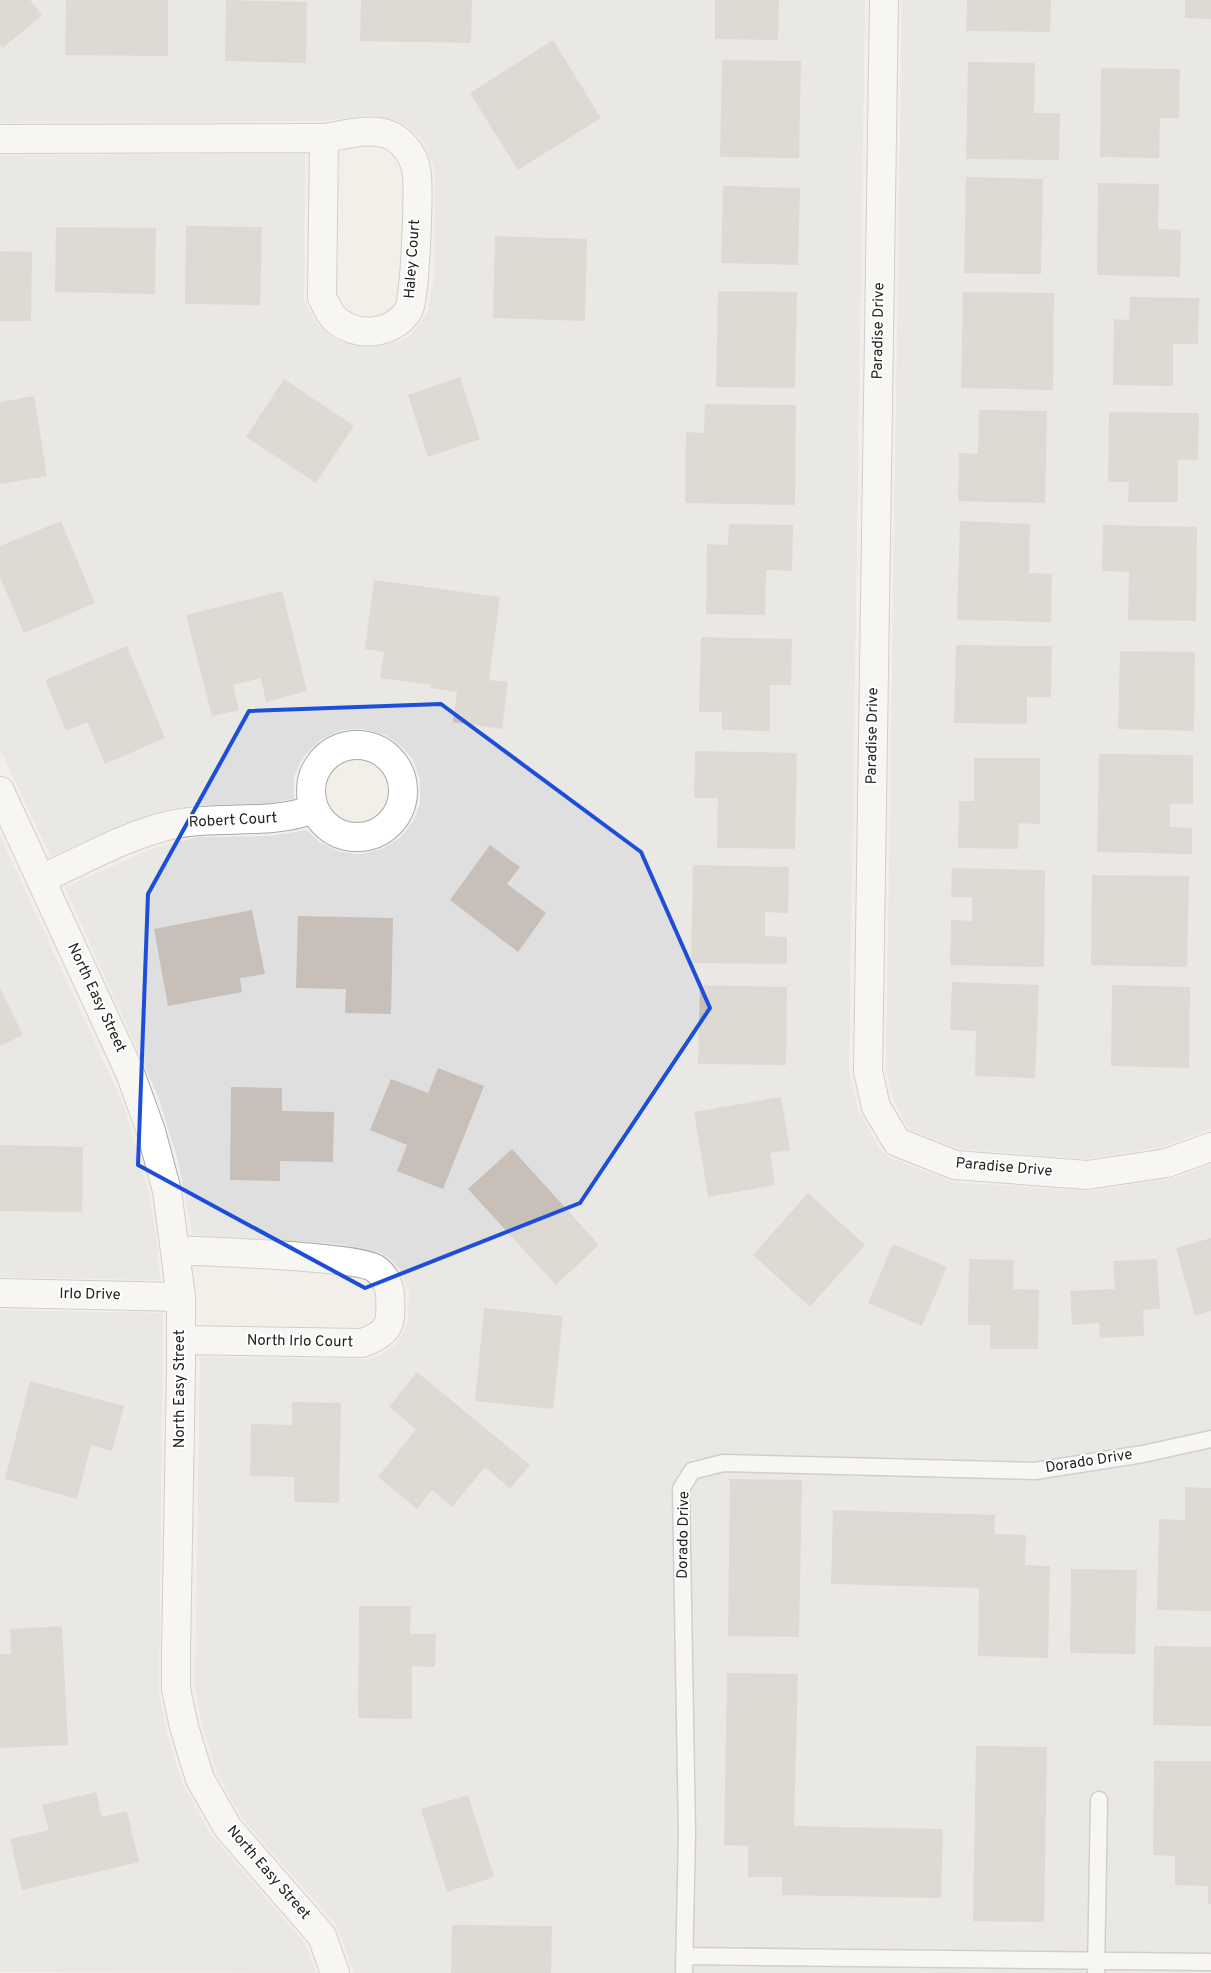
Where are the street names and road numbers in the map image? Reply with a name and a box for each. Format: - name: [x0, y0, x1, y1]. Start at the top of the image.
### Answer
- street label: Haley Court: [401, 219, 425, 299]
- street label: Paradise Drive: [869, 282, 889, 380]
- street label: Paradise Drive: [863, 687, 883, 785]
- street label: Robert Court: [188, 809, 278, 833]
- street label: North Easy Street: [62, 940, 130, 1056]
- street label: Paradise Drive: [955, 1154, 1053, 1182]
- street label: Irlo Drive: [59, 1285, 121, 1305]
- street label: North Easy Street: [171, 1330, 190, 1448]
- street label: North Irlo Court: [247, 1332, 353, 1352]
- street label: Dorado Drive: [1044, 1446, 1134, 1478]
- street label: Dorado Drive: [674, 1491, 694, 1579]
- street label: North Easy Street: [222, 1822, 314, 1924]

